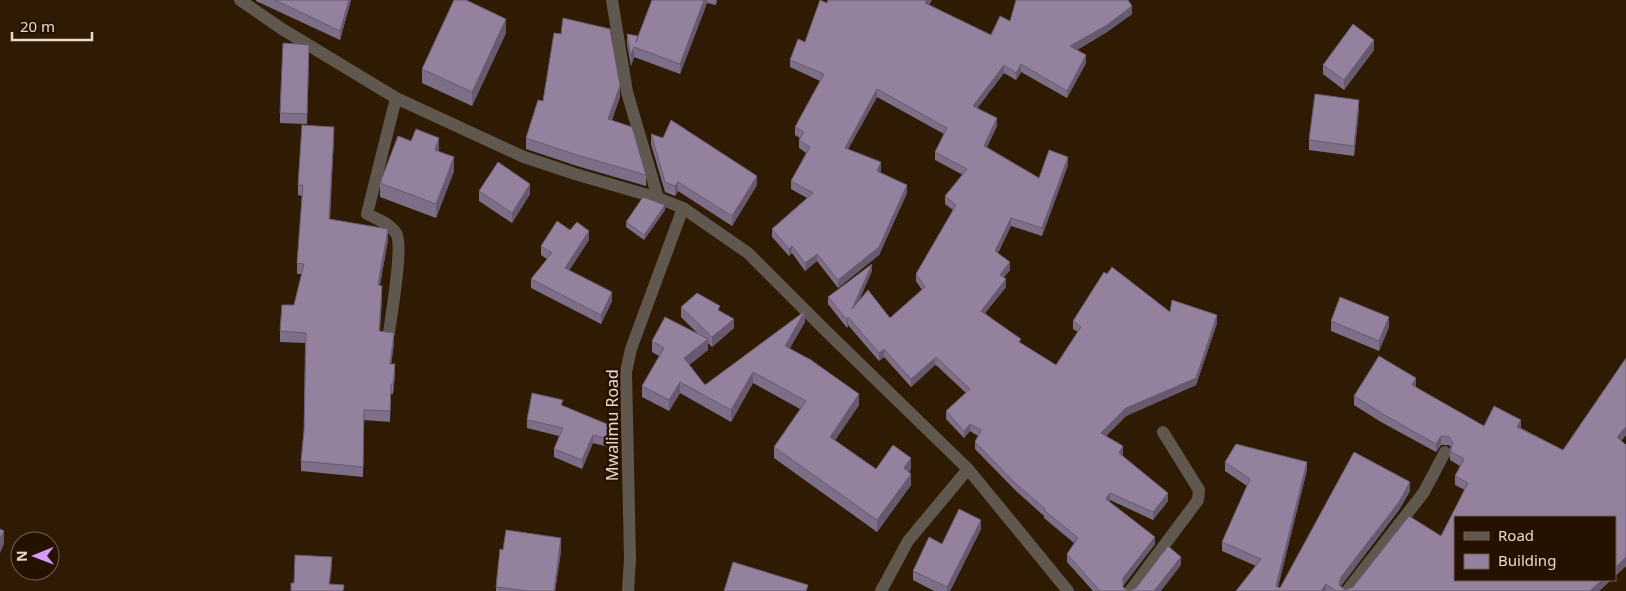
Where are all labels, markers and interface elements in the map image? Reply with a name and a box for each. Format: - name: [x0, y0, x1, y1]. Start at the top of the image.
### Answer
- scale bar: [12, 10, 92, 42]
- text: 20 m: [20, 16, 55, 36]
- street label: Mwalimu Road: [601, 369, 623, 481]
- legend: [1454, 516, 1616, 581]
- text: Road: [1498, 525, 1534, 545]
- north arrow: [10, 531, 60, 581]
- text: N: [12, 550, 31, 562]
- text: Building: [1498, 550, 1556, 570]

